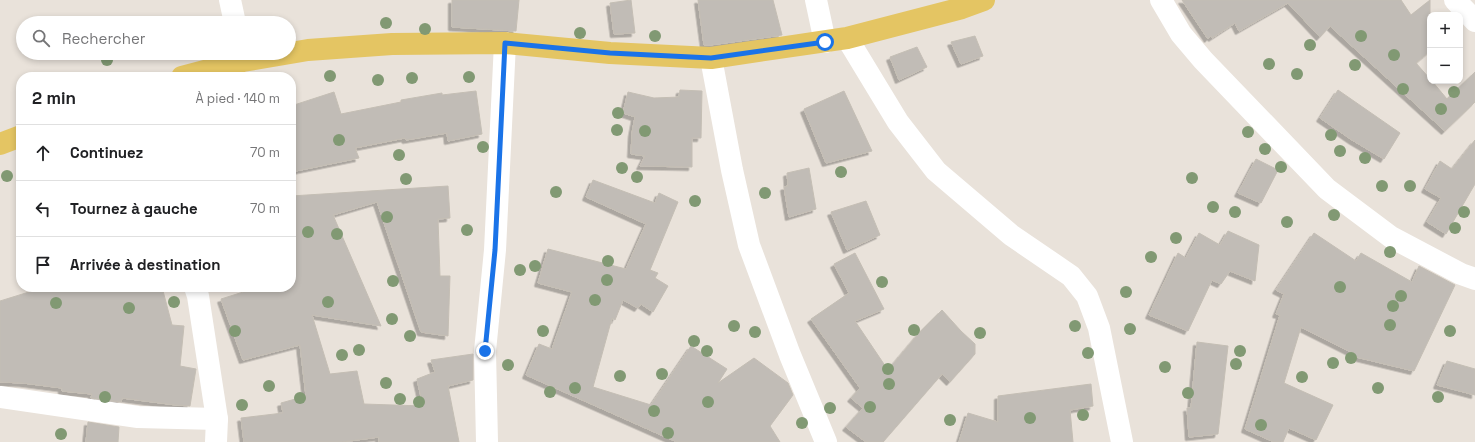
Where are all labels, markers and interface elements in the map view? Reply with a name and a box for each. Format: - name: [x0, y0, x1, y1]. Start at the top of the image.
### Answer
- map controls: [1427, 12, 1463, 84]
- button: +: [1427, 12, 1463, 48]
- search box: [16, 16, 296, 60]
- icon: search: [30, 27, 52, 49]
- text: Rechercher: [62, 29, 145, 48]
- route start: [816, 33, 834, 51]
- button: −: [1427, 48, 1463, 84]
- text: 2 min: [32, 87, 76, 109]
- text: À pied · 140 m: [195, 90, 280, 107]
- icon: ahead: [32, 142, 54, 164]
- text: Continuez: [70, 143, 143, 162]
- text: 70 m: [250, 144, 280, 161]
- icon: left: [32, 198, 54, 220]
- text: Tournez à gauche: [70, 199, 198, 218]
- text: 70 m: [250, 200, 280, 217]
- icon: arrive: [32, 254, 54, 276]
- text: Arrivée à destination: [70, 255, 220, 274]
- route end: [476, 342, 494, 360]

